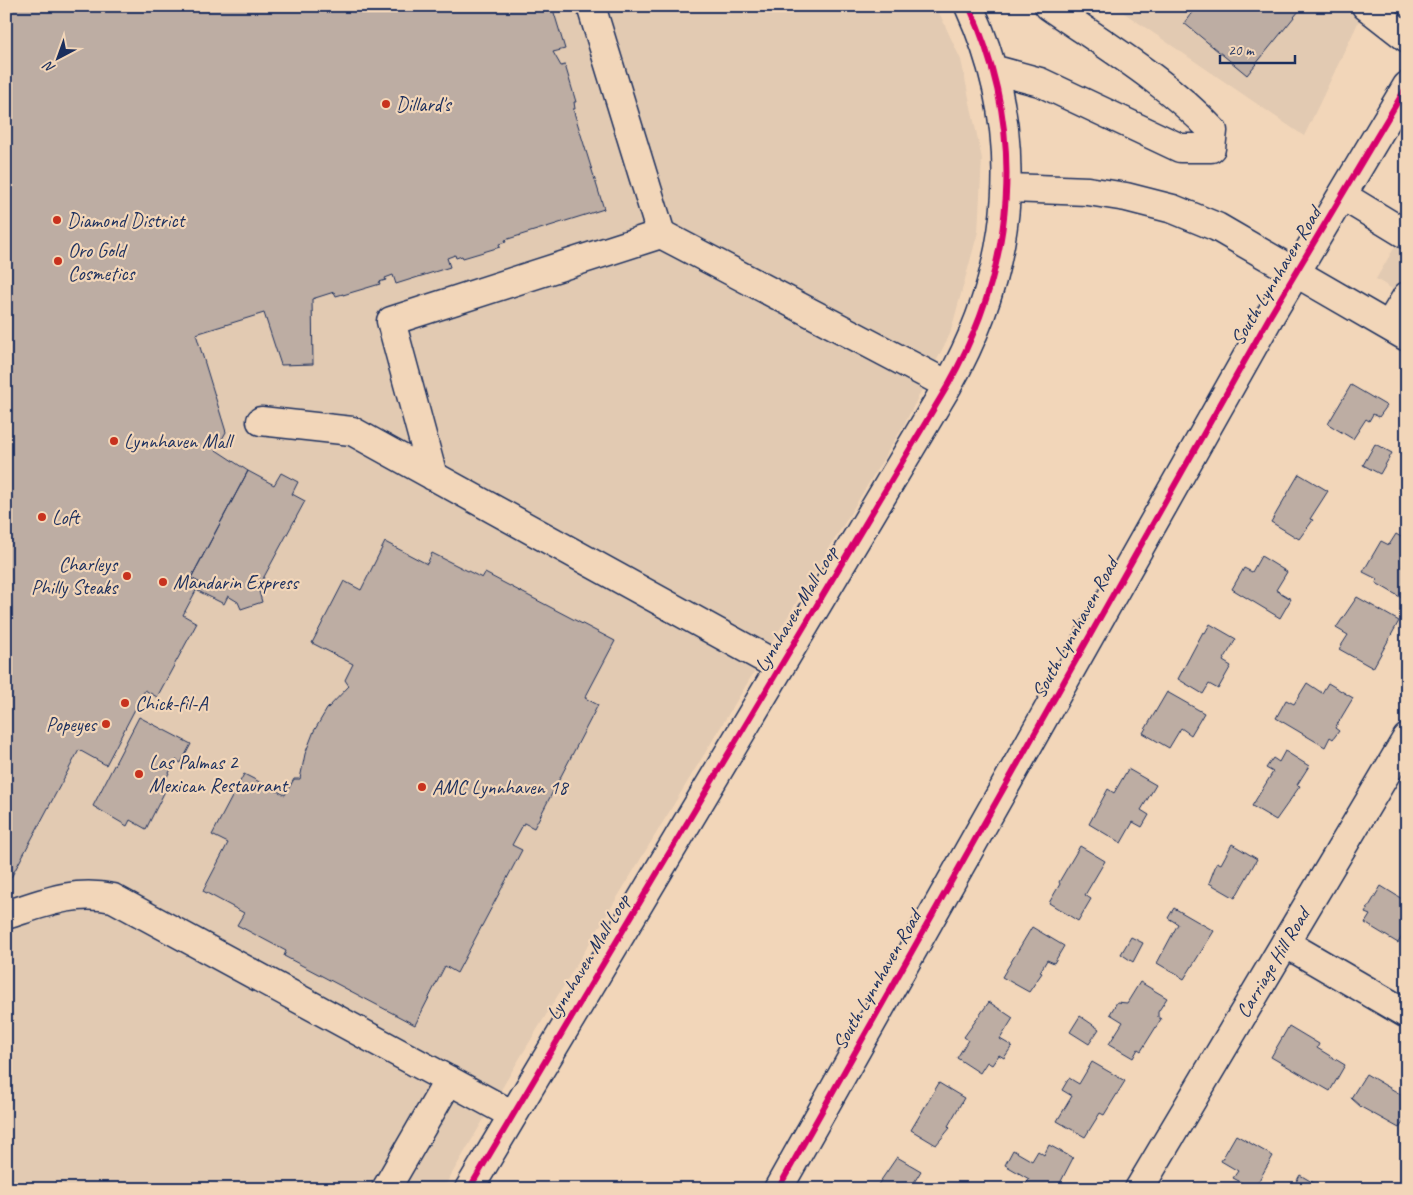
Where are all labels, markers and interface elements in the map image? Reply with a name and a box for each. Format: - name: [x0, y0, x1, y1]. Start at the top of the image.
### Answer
- north arrow: [32, 32, 82, 82]
- scale bar: [1220, 32, 1296, 64]
- text: 20 m: [1228, 41, 1255, 60]
- text: N: [39, 57, 59, 77]
- place label: Dillard's: [396, 92, 453, 117]
- marker: Dillard's: [380, 98, 392, 110]
- street label: South Lynnhaven Road: [1225, 200, 1329, 349]
- place label: Diamond District: [67, 208, 187, 233]
- marker: Diamond District: [51, 214, 63, 226]
- place label: Oro Gold Cosmetics: [68, 238, 137, 286]
- marker: Oro Gold Cosmetics: [52, 255, 64, 267]
- place label: Lynnhaven Mall: [124, 429, 235, 454]
- marker: Lynnhaven Mall: [108, 435, 120, 447]
- place label: Loft: [52, 505, 82, 530]
- marker: Loft: [36, 511, 48, 523]
- street label: Lynnhaven Mall Loop: [749, 540, 844, 676]
- street label: South Lynnhaven Road: [1026, 551, 1125, 702]
- place label: Charleys Philly Steaks: [31, 552, 119, 600]
- marker: Charleys Philly Steaks: [121, 570, 133, 582]
- place label: Mandarin Express: [173, 570, 300, 595]
- marker: Mandarin Express: [157, 576, 169, 588]
- place label: Chick-fil-A: [135, 691, 208, 716]
- marker: Chick-fil-A: [119, 697, 131, 709]
- place label: Popeyes: [46, 712, 98, 737]
- marker: Popeyes: [100, 718, 112, 730]
- place label: Las Palmas 2 Mexican Restaurant: [149, 750, 289, 798]
- marker: Las Palmas 2 Mexican Restaurant: [133, 768, 145, 780]
- place label: AMC Lynnhaven 18: [432, 775, 569, 800]
- marker: AMC Lynnhaven 18: [416, 781, 428, 793]
- street label: Lynnhaven Mall Loop: [541, 888, 636, 1024]
- street label: Carriage Hill Road: [1231, 901, 1317, 1022]
- street label: South Lynnhaven Road: [827, 903, 929, 1054]

